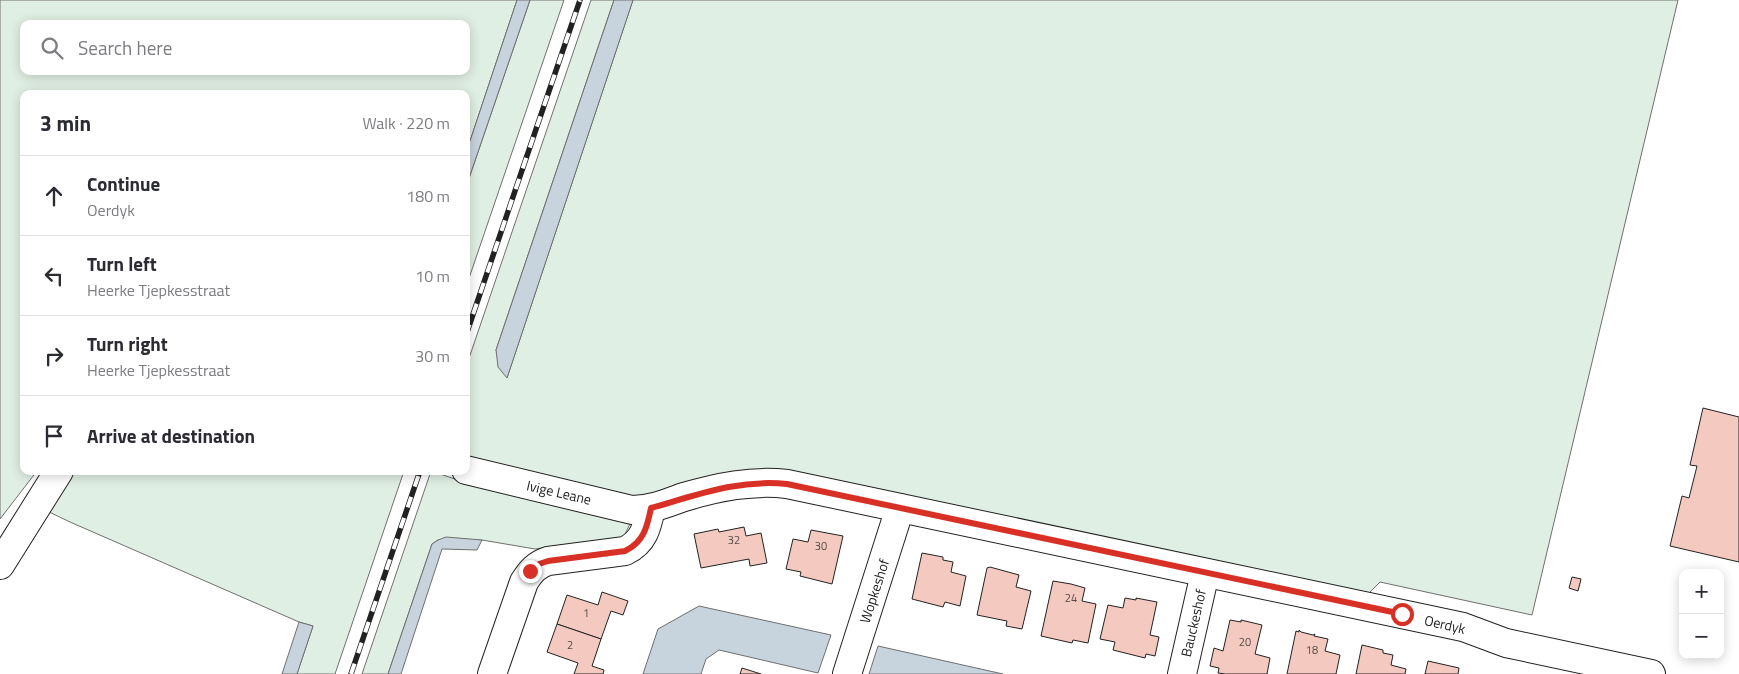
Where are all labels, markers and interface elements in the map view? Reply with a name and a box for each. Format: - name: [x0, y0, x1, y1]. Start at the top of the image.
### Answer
- search box: [20, 20, 470, 75]
- text: Search here: [78, 33, 172, 62]
- icon: search: [38, 34, 66, 62]
- text: 3 min: [40, 107, 91, 139]
- text: Walk · 220 m: [362, 111, 450, 135]
- text: Continue: [87, 169, 160, 198]
- icon: ahead: [40, 182, 68, 210]
- text: 180 m: [406, 184, 450, 208]
- text: Oerdyk: [87, 198, 135, 222]
- text: Turn left: [87, 249, 157, 278]
- icon: left: [40, 262, 68, 290]
- text: 10 m: [415, 264, 450, 288]
- text: Heerke Tjepkesstraat: [87, 278, 230, 302]
- text: Turn right: [87, 329, 168, 358]
- icon: right: [40, 342, 68, 370]
- text: 30 m: [415, 344, 450, 368]
- text: Heerke Tjepkesstraat: [87, 358, 230, 382]
- text: Arrive at destination: [87, 421, 255, 450]
- icon: arrive: [40, 422, 68, 450]
- street label: Ivige Leane: [525, 474, 593, 510]
- house number: 32: [728, 532, 740, 548]
- house number: 30: [815, 538, 827, 554]
- street label: Wopkeshof: [854, 556, 894, 626]
- route end: [519, 560, 542, 583]
- map controls: [1679, 569, 1724, 659]
- button: +: [1679, 569, 1724, 614]
- street label: Bauckeshof: [1175, 587, 1211, 659]
- house number: 24: [1065, 590, 1077, 606]
- route start: [1391, 603, 1414, 626]
- house number: 1: [583, 605, 589, 621]
- street label: Oerdyk: [1422, 609, 1468, 639]
- button: −: [1679, 614, 1724, 659]
- house number: 20: [1239, 634, 1251, 650]
- house number: 2: [567, 637, 573, 653]
- house number: 18: [1306, 642, 1318, 658]

